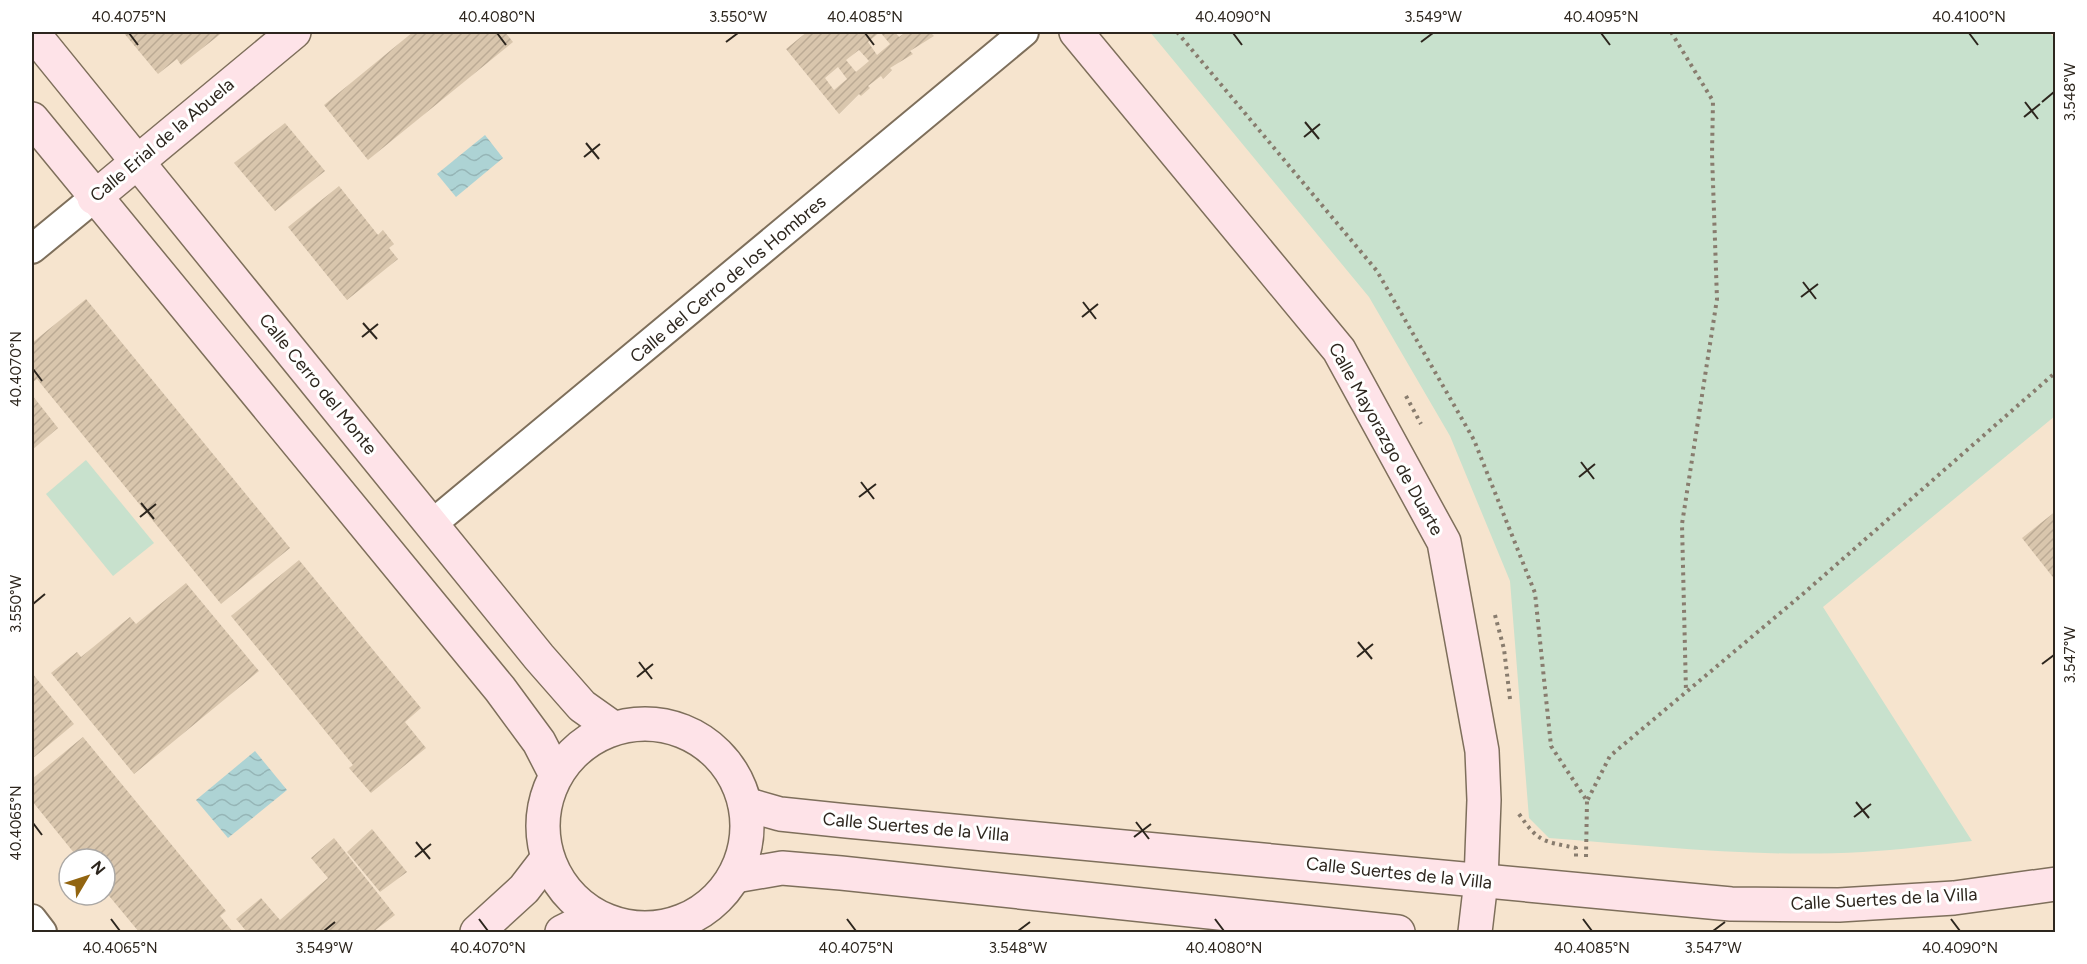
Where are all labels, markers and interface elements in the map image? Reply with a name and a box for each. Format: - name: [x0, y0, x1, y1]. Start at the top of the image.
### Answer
- text: 40.4075°N: [92, 8, 166, 26]
- text: 40.4080°N: [459, 8, 535, 26]
- text: 3.550°W: [709, 8, 768, 26]
- text: 40.4085°N: [827, 8, 903, 26]
- text: 40.4090°N: [1195, 8, 1271, 26]
- text: 3.549°W: [1404, 8, 1462, 26]
- text: 40.4095°N: [1563, 8, 1639, 26]
- text: 40.4100°N: [1932, 8, 2006, 26]
- text: 3.548°W: [2061, 62, 2079, 121]
- street label: Calle Erial de la Abuela: [86, 73, 238, 207]
- street label: Calle del Cerro de los Hombres: [625, 190, 831, 368]
- street label: Calle Cerro del Monte: [254, 309, 382, 459]
- text: 40.4070°N: [7, 331, 25, 407]
- street label: Calle Mayorazgo de Duarte: [1324, 339, 1448, 539]
- text: 3.550°W: [7, 574, 25, 633]
- text: 3.547°W: [2061, 626, 2079, 684]
- text: 40.4065°N: [7, 785, 25, 861]
- street label: Calle Suertes de la Villa: [822, 808, 1010, 846]
- north arrow: [57, 847, 117, 907]
- street label: Calle Suertes de la Villa: [1305, 852, 1493, 894]
- text: N: [87, 857, 110, 879]
- street label: Calle Suertes de la Villa: [1790, 883, 1978, 915]
- text: 40.4065°N: [82, 939, 158, 957]
- text: 3.549°W: [295, 939, 353, 957]
- text: 40.4070°N: [450, 939, 526, 957]
- text: 40.4075°N: [819, 939, 893, 957]
- text: 3.548°W: [989, 939, 1048, 957]
- text: 40.4080°N: [1186, 939, 1262, 957]
- text: 40.4085°N: [1554, 939, 1630, 957]
- text: 3.547°W: [1684, 939, 1742, 957]
- text: 40.4090°N: [1922, 939, 1998, 957]

